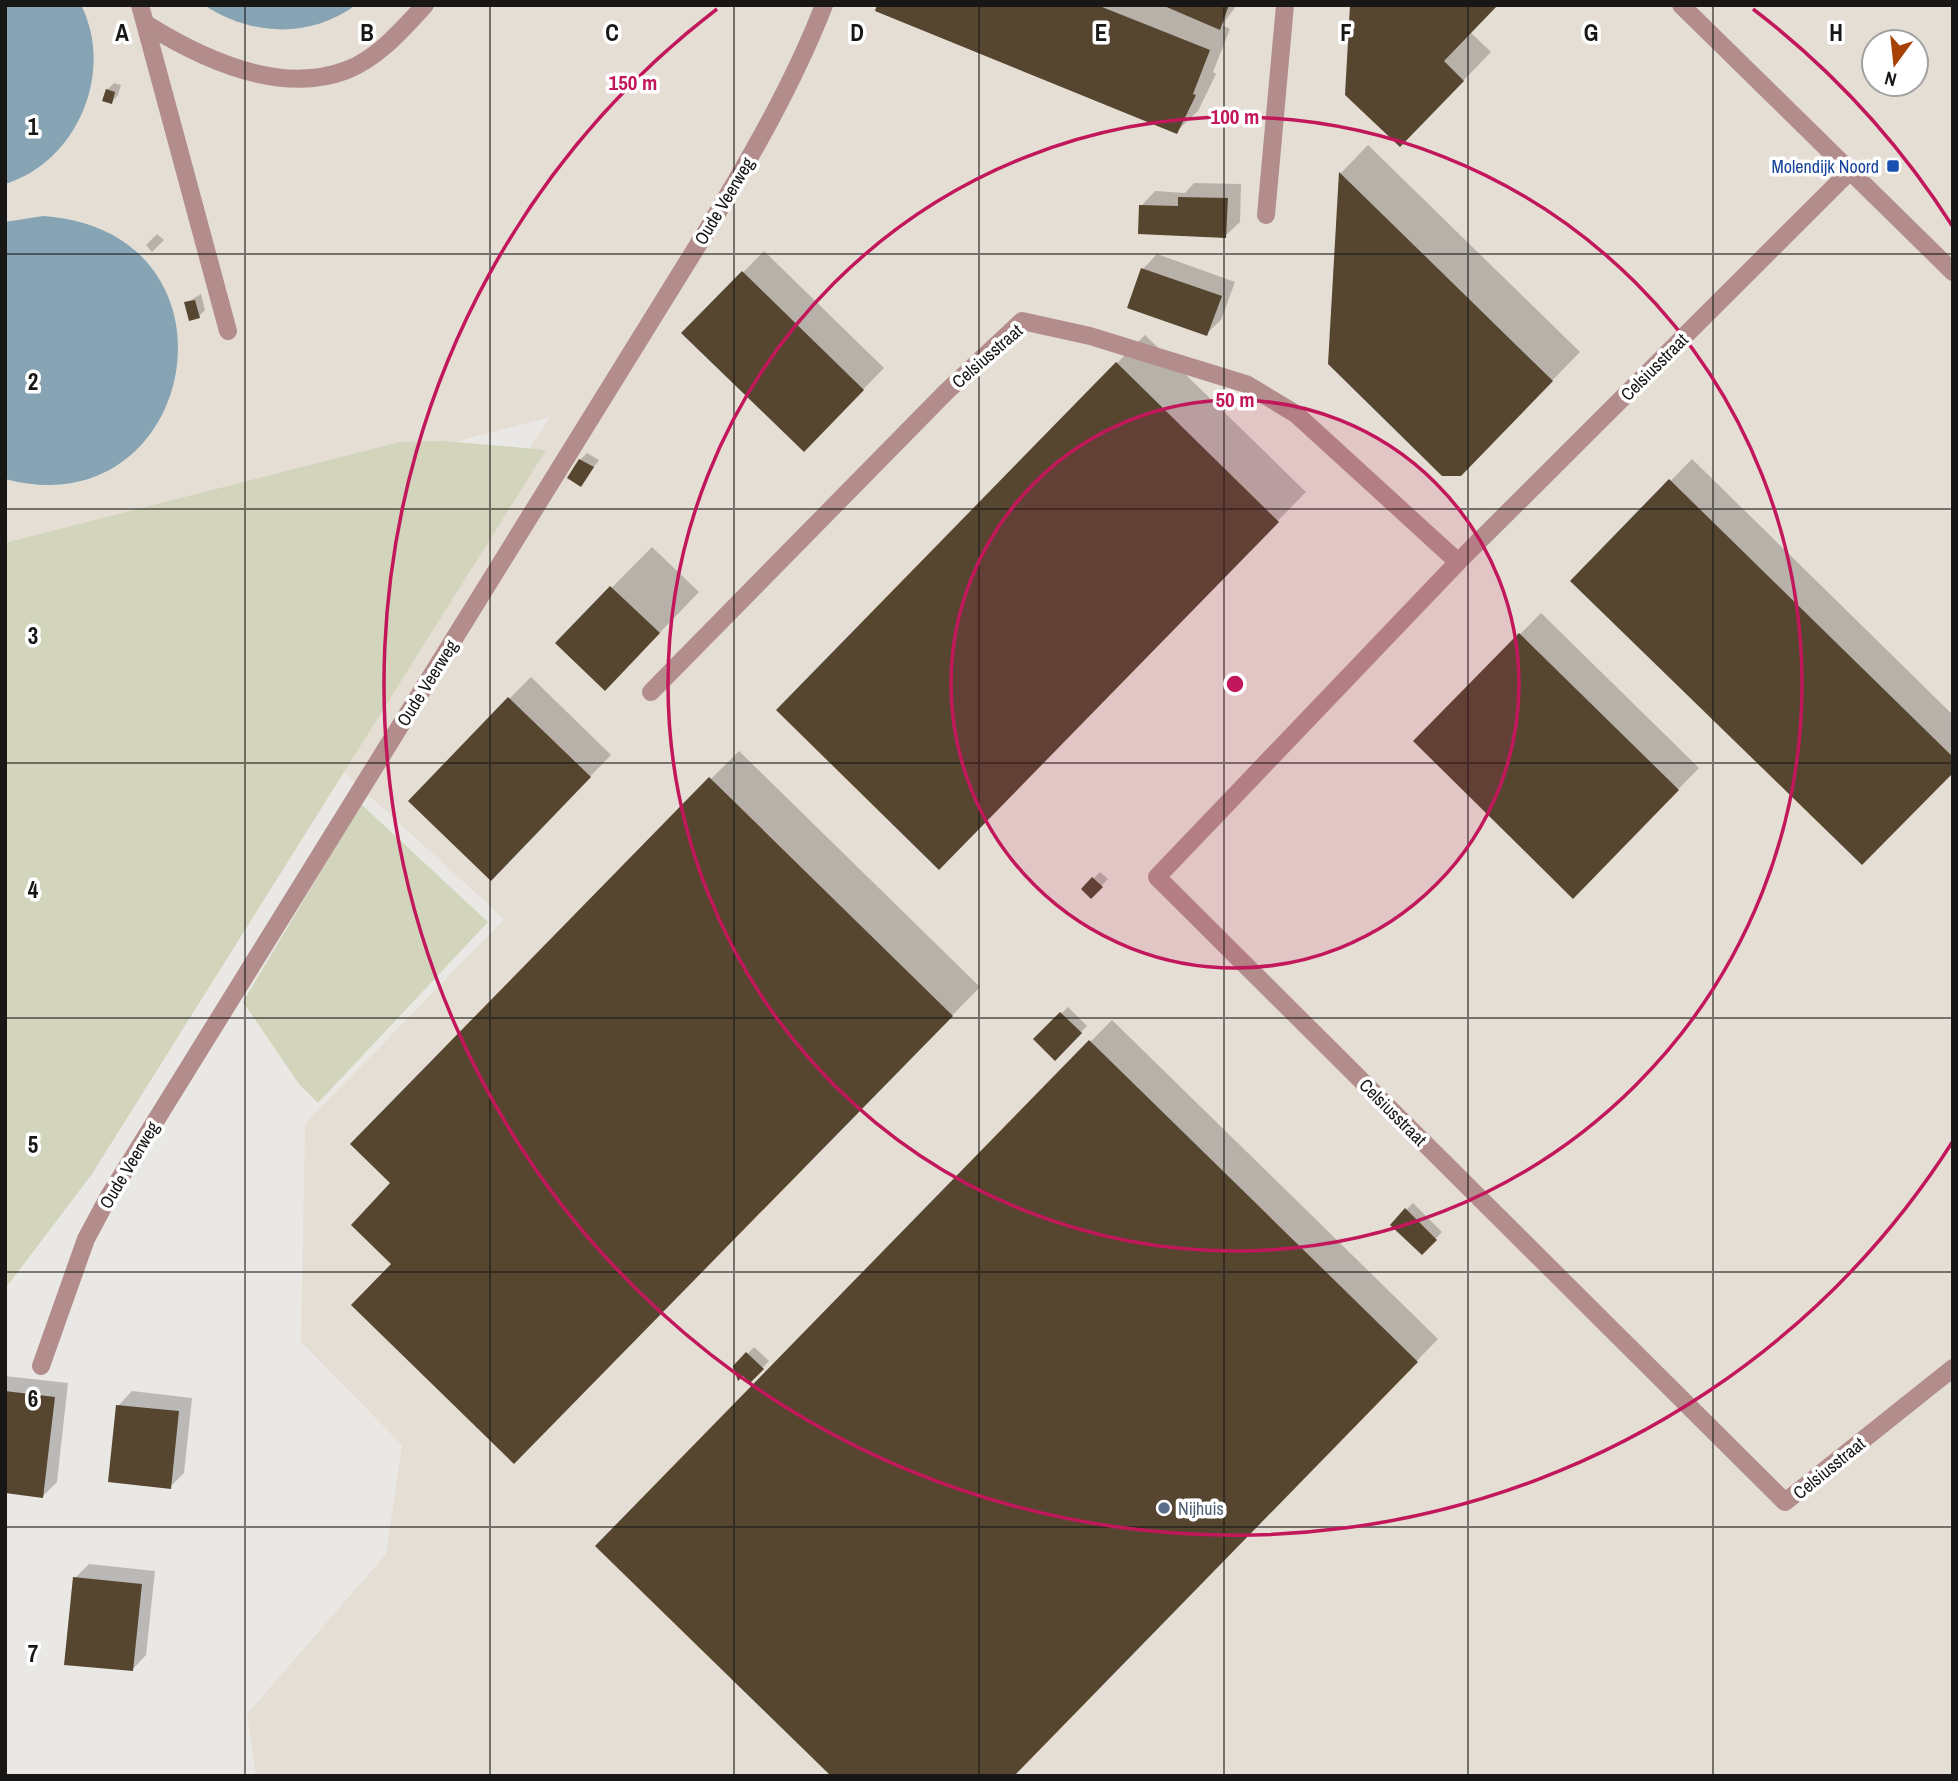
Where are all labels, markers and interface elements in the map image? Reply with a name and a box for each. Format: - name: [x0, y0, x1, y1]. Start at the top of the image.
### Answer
- text: A: [115, 17, 129, 48]
- text: B: [360, 17, 374, 48]
- text: C: [605, 17, 619, 48]
- text: D: [850, 17, 864, 48]
- text: E: [1095, 17, 1107, 48]
- text: F: [1340, 17, 1352, 48]
- text: G: [1584, 17, 1598, 48]
- text: H: [1829, 17, 1843, 48]
- north arrow: [1860, 28, 1930, 98]
- text: N: [1882, 65, 1899, 93]
- text: 150 m: [609, 68, 657, 97]
- text: 100 m: [1211, 102, 1259, 131]
- text: 1: [28, 111, 39, 142]
- street label: Oude Veerweg: [688, 152, 760, 249]
- place label: Molendijk Noord: [1772, 154, 1879, 179]
- marker: Molendijk Noord: [1885, 158, 1901, 174]
- street label: Celsiusstraat: [946, 318, 1028, 394]
- street label: Celsiusstraat: [1615, 328, 1693, 406]
- text: 2: [28, 366, 38, 397]
- text: 50 m: [1215, 385, 1255, 414]
- text: 3: [28, 620, 38, 651]
- street label: Oude Veerweg: [391, 634, 464, 731]
- centre of rings: [1223, 672, 1247, 696]
- text: 4: [28, 874, 39, 905]
- street label: Celsiusstraat: [1354, 1073, 1432, 1151]
- street label: Oude Veerweg: [93, 1116, 165, 1213]
- text: 5: [28, 1129, 38, 1160]
- text: 6: [28, 1383, 38, 1414]
- street label: Celsiusstraat: [1788, 1431, 1870, 1505]
- place label: Nijhuis: [1178, 1496, 1224, 1521]
- marker: Nijhuis: [1156, 1500, 1172, 1516]
- text: 7: [28, 1638, 38, 1669]

